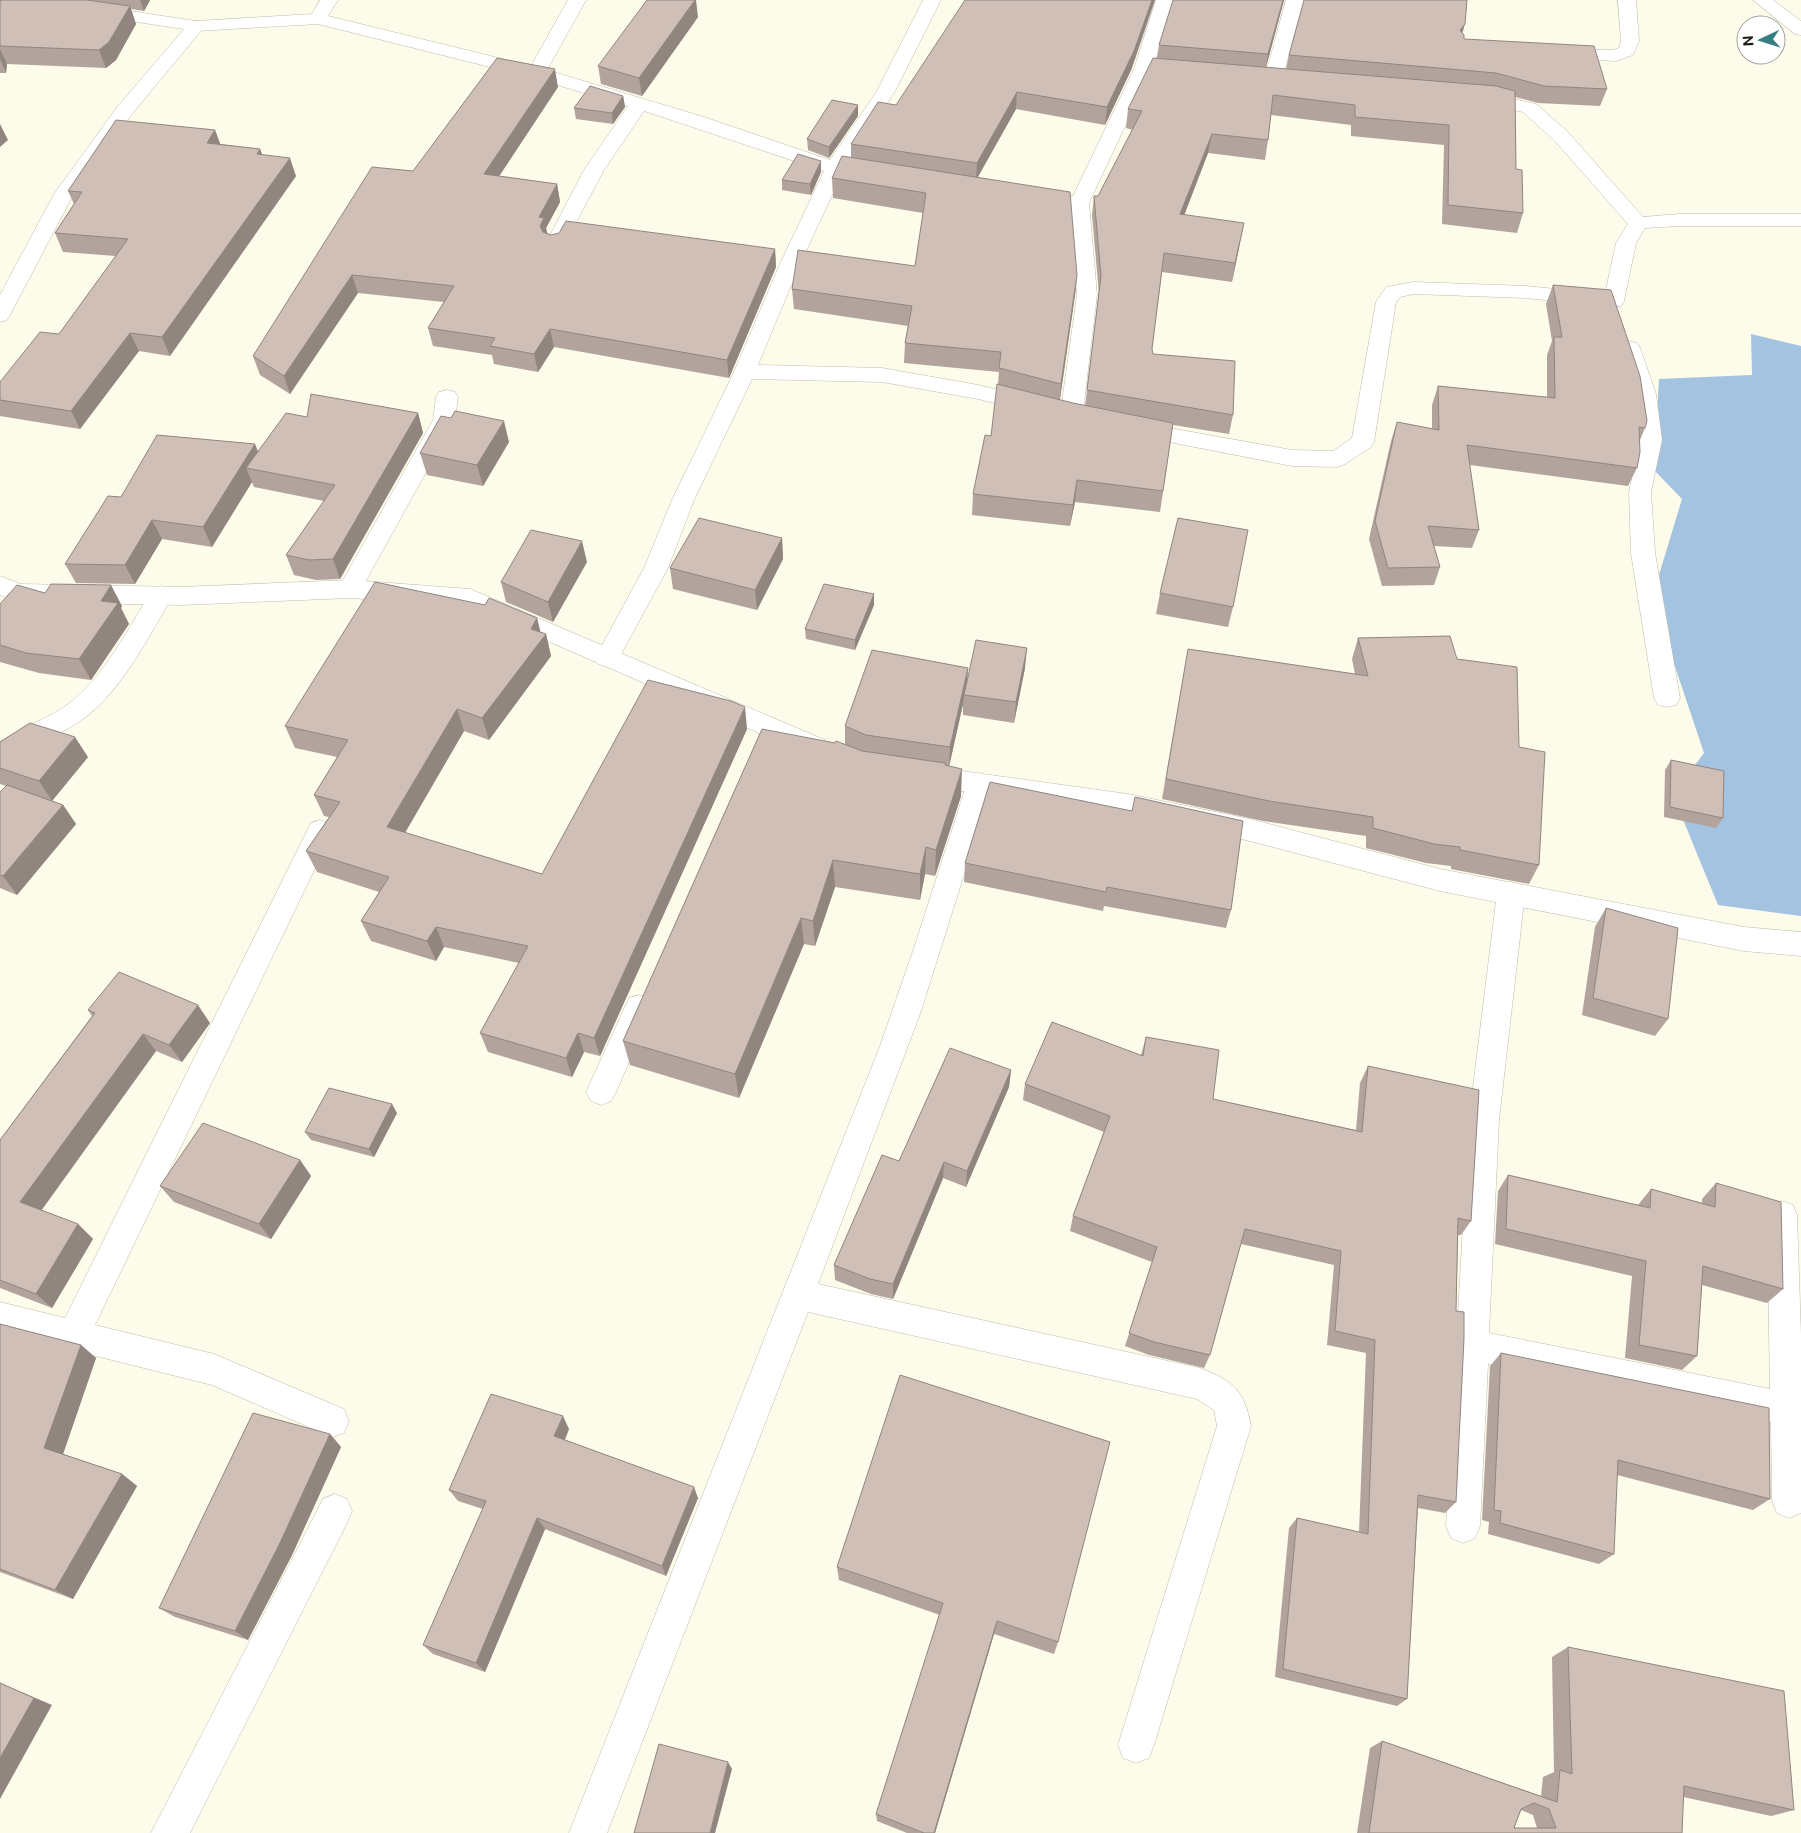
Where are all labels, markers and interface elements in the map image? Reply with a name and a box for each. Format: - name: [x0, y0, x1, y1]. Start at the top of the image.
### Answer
- north arrow: [1736, 15, 1786, 65]
- text: N: [1740, 35, 1756, 47]

